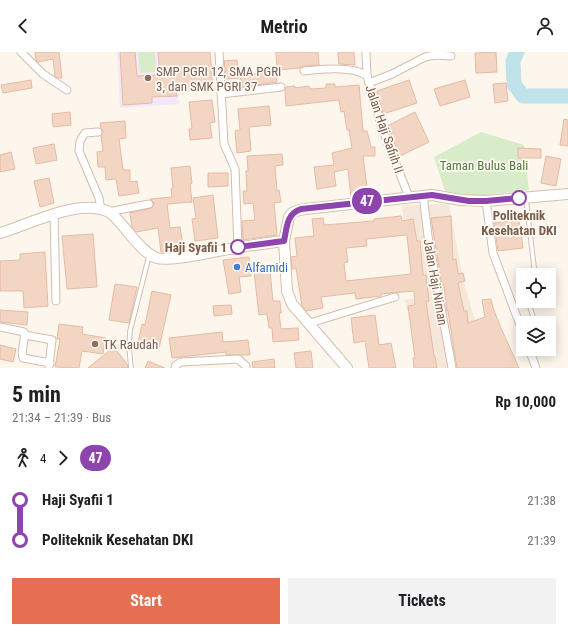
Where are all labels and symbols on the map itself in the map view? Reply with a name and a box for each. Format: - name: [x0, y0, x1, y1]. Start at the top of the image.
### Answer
- place label: SMP PGRI 12, SMA PGRI 3, dan SMK PGRI 37: [156, 64, 281, 94]
- marker: SMP PGRI 12, SMA PGRI 3, dan SMK PGRI 37: [143, 73, 153, 83]
- street label: Jalan Haji Safiih II: [362, 83, 407, 175]
- park label: Taman Bulus Bali: [440, 158, 528, 173]
- line badge: 47: [349, 188, 385, 214]
- marker: Politeknik Kesehatan DKI: [511, 190, 527, 206]
- place label: Politeknik Kesehatan DKI: [481, 208, 557, 238]
- street label: Jalan Haji Niman: [421, 238, 450, 326]
- marker: Haji Syafii 1: [230, 239, 246, 255]
- place label: Haji Syafii 1: [165, 240, 227, 255]
- place label: Alfamidi: [245, 260, 288, 275]
- marker: Alfamidi: [232, 262, 242, 272]
- place label: TK Raudah: [103, 337, 158, 352]
- marker: TK Raudah: [90, 339, 100, 349]

